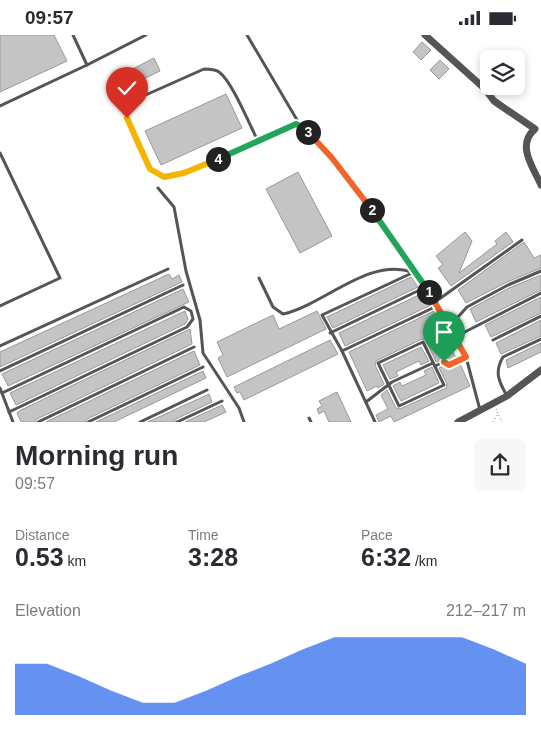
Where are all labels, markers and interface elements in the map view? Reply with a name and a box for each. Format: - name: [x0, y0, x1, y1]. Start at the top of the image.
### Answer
- text: 09:57: [25, 7, 74, 28]
- map controls: [480, 50, 525, 95]
- button: layers: [480, 50, 525, 95]
- pin: [106, 67, 148, 118]
- icon: check: [113, 74, 141, 102]
- pin: 3: [296, 119, 320, 145]
- text: 3: [305, 124, 312, 140]
- pin: 4: [206, 147, 230, 171]
- text: 4: [215, 151, 222, 167]
- pin: 2: [360, 197, 384, 223]
- text: 2: [369, 202, 376, 218]
- pin: 1: [416, 279, 442, 305]
- text: 1: [426, 284, 433, 300]
- pin: [423, 311, 465, 362]
- icon: arrive: [430, 318, 458, 346]
- button: share: [474, 439, 526, 491]
- text: Morning run: [15, 440, 178, 471]
- text: 09:57: [15, 475, 55, 492]
- text: Distance: [15, 527, 69, 543]
- text: Time: [188, 527, 219, 543]
- text: Pace: [361, 527, 393, 543]
- text: 0.53: [15, 543, 64, 571]
- text: 3:28: [188, 543, 238, 571]
- text: 6:32: [361, 543, 411, 571]
- text: km: [64, 553, 86, 569]
- text: /km: [411, 553, 438, 569]
- text: Elevation: [15, 602, 81, 619]
- text: 212–217 m: [446, 602, 526, 619]

